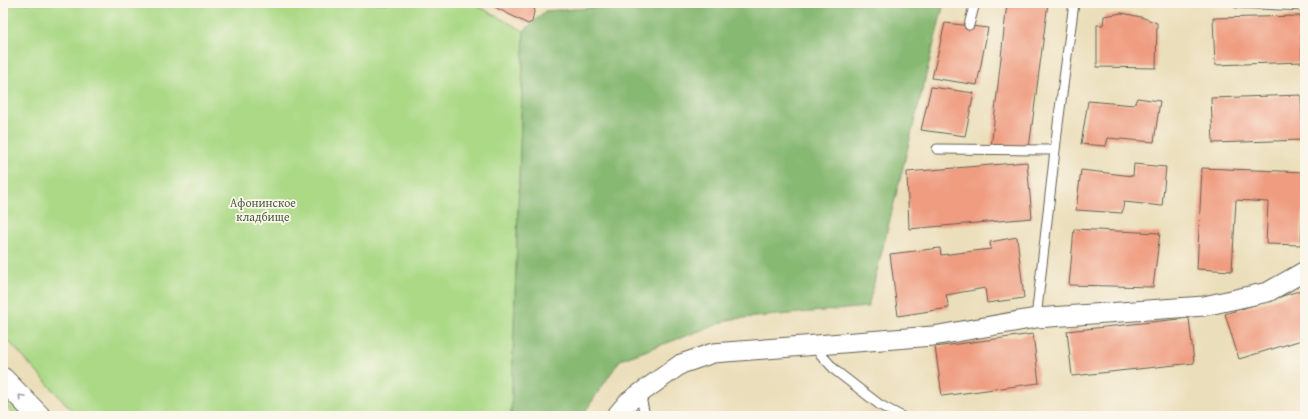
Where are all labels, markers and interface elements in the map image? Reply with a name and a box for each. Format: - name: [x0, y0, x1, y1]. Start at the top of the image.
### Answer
- park label: Афонинское кладбище: [230, 194, 296, 225]
- one-way arrow: [18, 394, 26, 402]

